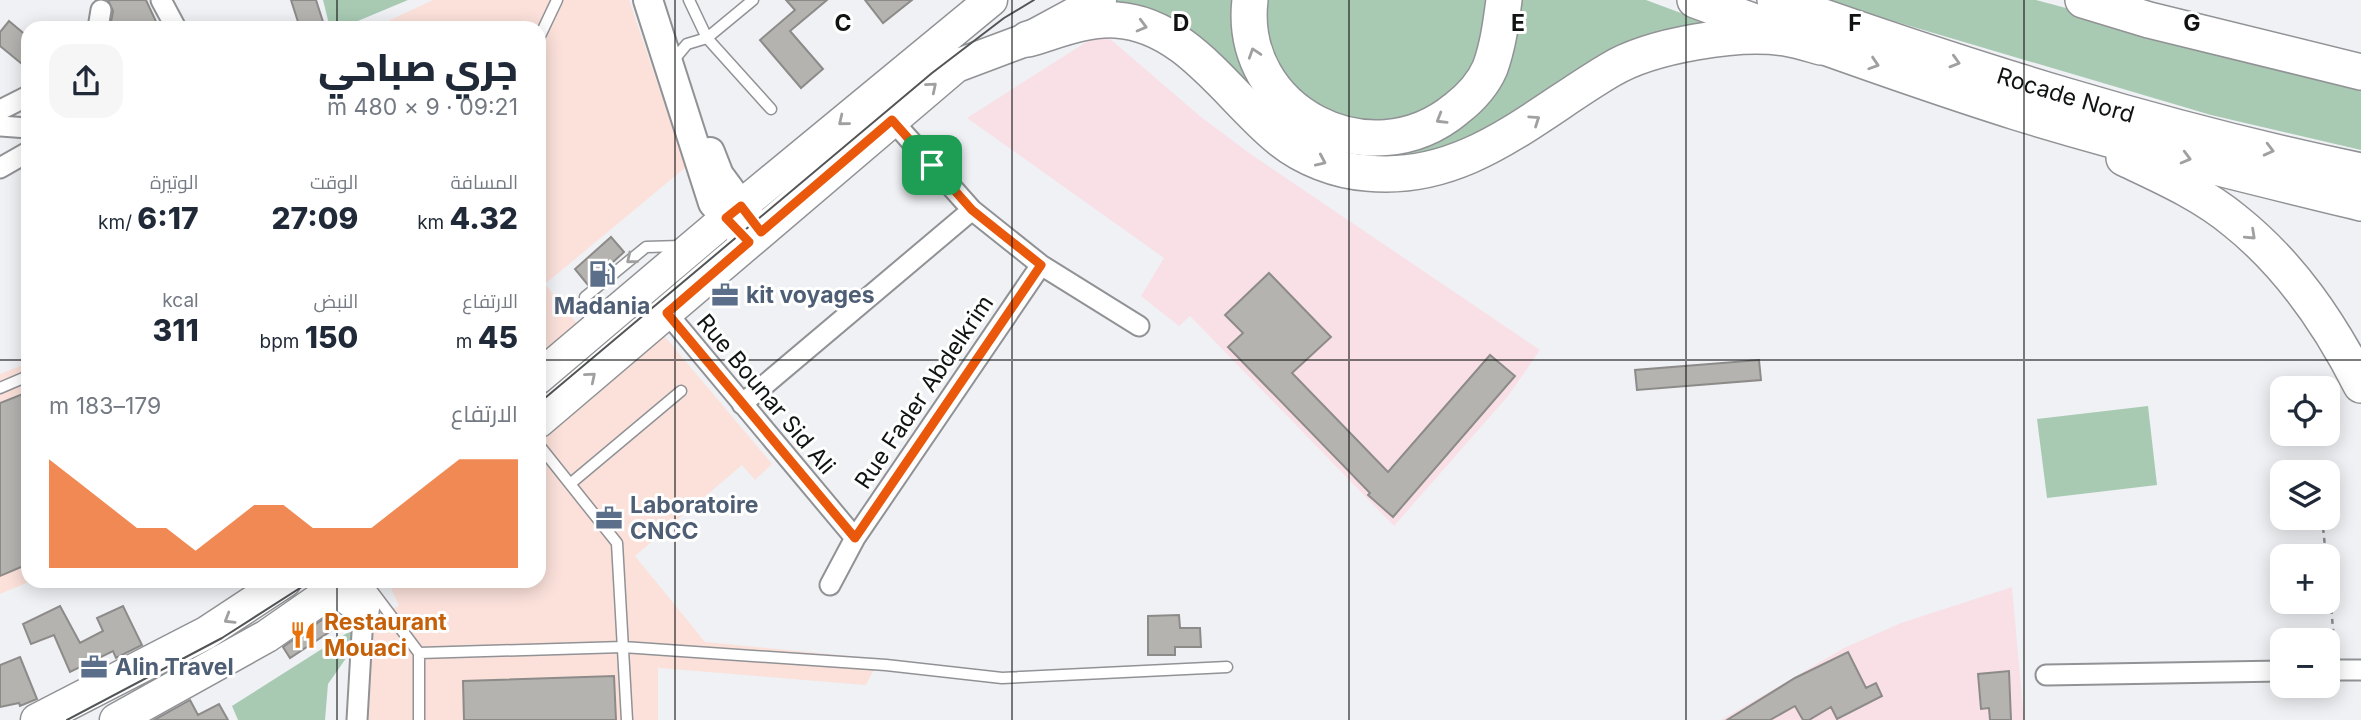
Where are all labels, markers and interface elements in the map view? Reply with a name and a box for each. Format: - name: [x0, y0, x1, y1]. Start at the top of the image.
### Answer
- text: C: [834, 9, 852, 37]
- text: D: [1173, 9, 1189, 37]
- text: E: [1511, 9, 1525, 37]
- text: F: [1848, 9, 1862, 37]
- text: G: [2183, 9, 2201, 37]
- one-way arrow: [1136, 18, 1148, 32]
- button: share: [49, 44, 123, 118]
- text: جري صباحي: [318, 44, 518, 90]
- one-way arrow: [1248, 47, 1263, 59]
- one-way arrow: [1949, 54, 1961, 69]
- one-way arrow: [1868, 56, 1880, 70]
- street label: Rocade Nord: [1994, 62, 2138, 129]
- one-way arrow: [924, 83, 937, 95]
- text: 09:21 · 9 × 480 m: [327, 93, 518, 121]
- one-way arrow: [1435, 111, 1448, 124]
- one-way arrow: [839, 113, 852, 125]
- one-way arrow: [1527, 116, 1540, 129]
- pin: [902, 135, 962, 195]
- one-way arrow: [2263, 142, 2275, 156]
- icon: arrive: [913, 146, 951, 184]
- one-way arrow: [2179, 150, 2191, 165]
- one-way arrow: [1314, 153, 1327, 167]
- text: الوتيرة: [150, 171, 199, 194]
- text: الوقت: [310, 171, 358, 194]
- text: المسافة: [450, 171, 518, 194]
- text: 6:17: [137, 200, 199, 236]
- text: 27:09: [271, 200, 358, 236]
- text: 4.32: [450, 200, 518, 236]
- text: /km: [98, 211, 137, 234]
- text: km: [417, 211, 450, 234]
- one-way arrow: [2243, 226, 2256, 239]
- one-way arrow: [627, 251, 640, 263]
- fuel station icon: Madania: [587, 259, 617, 289]
- office icon: kit voyages: [710, 280, 740, 310]
- place label: kit voyages: [746, 281, 875, 309]
- text: kcal: [162, 289, 199, 312]
- text: النبض: [314, 290, 358, 313]
- text: الارتفاع: [462, 290, 518, 313]
- street label: Rue Fader Abdelkrim: [849, 290, 999, 494]
- place label: Madania: [554, 292, 650, 320]
- street label: Rue Bounar Sid Ali: [691, 308, 841, 480]
- text: 311: [152, 312, 199, 348]
- text: 150: [305, 319, 358, 355]
- text: 45: [478, 319, 518, 355]
- text: bpm: [260, 330, 305, 353]
- text: m: [456, 330, 478, 353]
- one-way arrow: [583, 373, 596, 385]
- map controls: [2270, 376, 2340, 698]
- button: locate: [2270, 376, 2340, 446]
- text: 179–183 m: [49, 392, 161, 420]
- text: الارتفاع: [451, 400, 518, 428]
- button: layers: [2270, 460, 2340, 530]
- place label: Laboratoire CNCC: [630, 491, 758, 545]
- office icon: Laboratoire CNCC: [594, 503, 624, 533]
- button: +: [2270, 544, 2340, 614]
- place label: Restaurant Mouaci: [324, 608, 447, 662]
- one-way arrow: [223, 611, 236, 624]
- restaurant icon: Restaurant Mouaci: [288, 620, 318, 650]
- button: −: [2270, 628, 2340, 698]
- office icon: Alin Travel: [79, 652, 109, 682]
- place label: Alin Travel: [115, 653, 234, 681]

